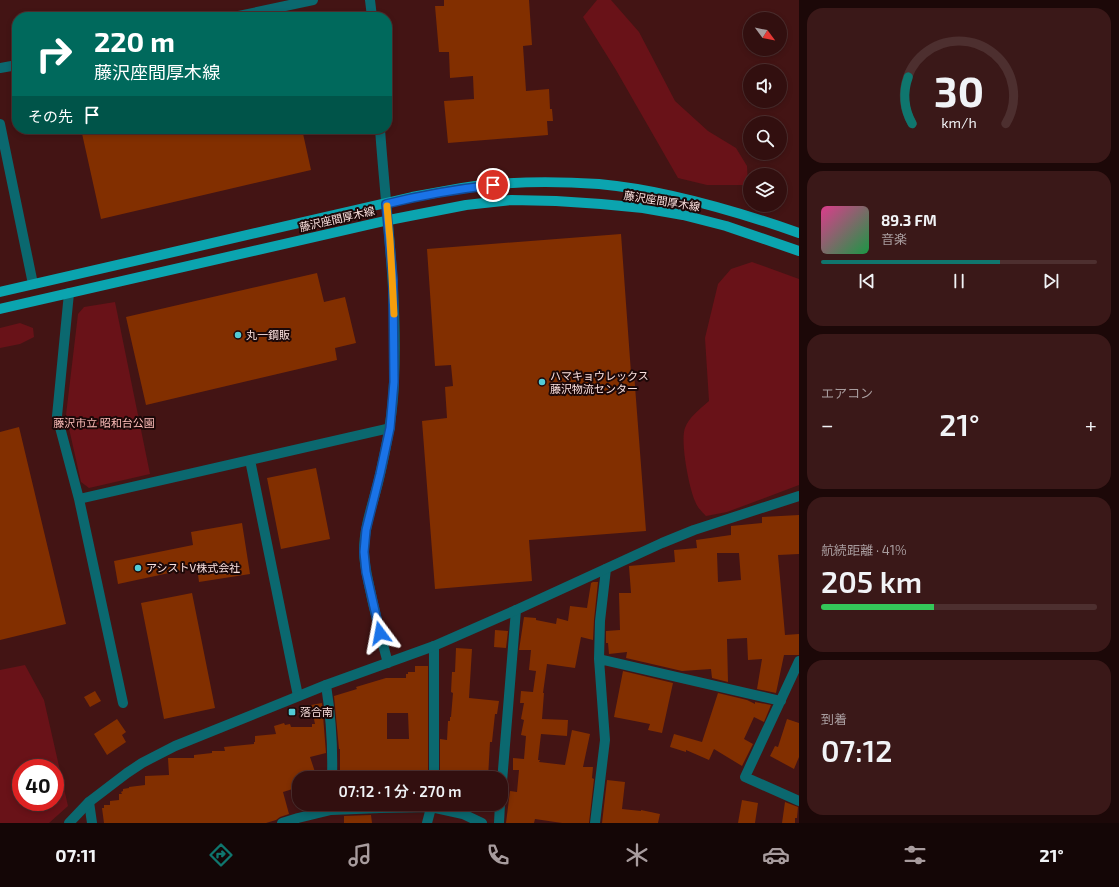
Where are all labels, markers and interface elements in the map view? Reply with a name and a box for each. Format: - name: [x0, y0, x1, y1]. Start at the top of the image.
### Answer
- north arrow: [743, 12, 787, 56]
- map controls: [743, 12, 787, 212]
- text: 220 m: [94, 24, 175, 58]
- icon: right: [28, 28, 80, 80]
- text: 藤沢座間厚木線: [94, 61, 220, 83]
- button: sound: [743, 64, 787, 108]
- text: 30: [934, 64, 984, 114]
- icon: arrive: [81, 104, 103, 126]
- text: その先: [28, 107, 73, 125]
- text: km/h: [941, 113, 977, 130]
- button: search: [743, 116, 787, 160]
- pin: [476, 168, 510, 202]
- button: layers: [743, 168, 787, 212]
- icon: arrive: [482, 174, 504, 196]
- street label: 藤沢座間厚木線: [623, 188, 701, 213]
- street label: 藤沢座間厚木線: [298, 204, 376, 234]
- text: 89.3 FM: [881, 211, 937, 229]
- text: 音楽: [881, 231, 907, 247]
- icon: previous: [856, 270, 878, 292]
- icon: pause: [948, 270, 970, 292]
- icon: next: [1040, 270, 1062, 292]
- place label: 丸一鋼販: [246, 328, 290, 341]
- marker: 丸一鋼販: [233, 330, 243, 340]
- place label: ハマキョウレックス 藤沢物流センター: [550, 369, 649, 395]
- marker: ハマキョウレックス 藤沢物流センター: [537, 377, 547, 387]
- text: エアコン: [821, 385, 873, 401]
- text: 21°: [939, 406, 980, 442]
- text: −: [821, 411, 834, 437]
- text: +: [1085, 411, 1097, 437]
- park label: 藤沢市立 昭和台公園: [53, 416, 155, 429]
- text: 航続距離 · 41%: [821, 542, 907, 558]
- place label: アシストV株式会社: [146, 561, 240, 574]
- marker: アシストV株式会社: [133, 563, 143, 573]
- text: 205 km: [821, 563, 922, 599]
- position arrow: [359, 612, 401, 654]
- place label: 落合南: [300, 705, 333, 718]
- marker: 落合南: [287, 707, 297, 717]
- text: 到着: [821, 711, 847, 727]
- text: 07:12: [821, 732, 892, 768]
- speed limit sign: 40: [12, 759, 64, 811]
- text: 07:12 · 1 分 · 270 m: [339, 782, 461, 800]
- icon: directions: [207, 841, 235, 869]
- icon: music: [346, 841, 374, 869]
- icon: phone: [484, 841, 512, 869]
- icon: climate: [623, 841, 651, 869]
- icon: car: [762, 841, 790, 869]
- icon: filters: [901, 841, 929, 869]
- text: 07:11: [55, 844, 96, 866]
- text: 21°: [1039, 844, 1064, 866]

